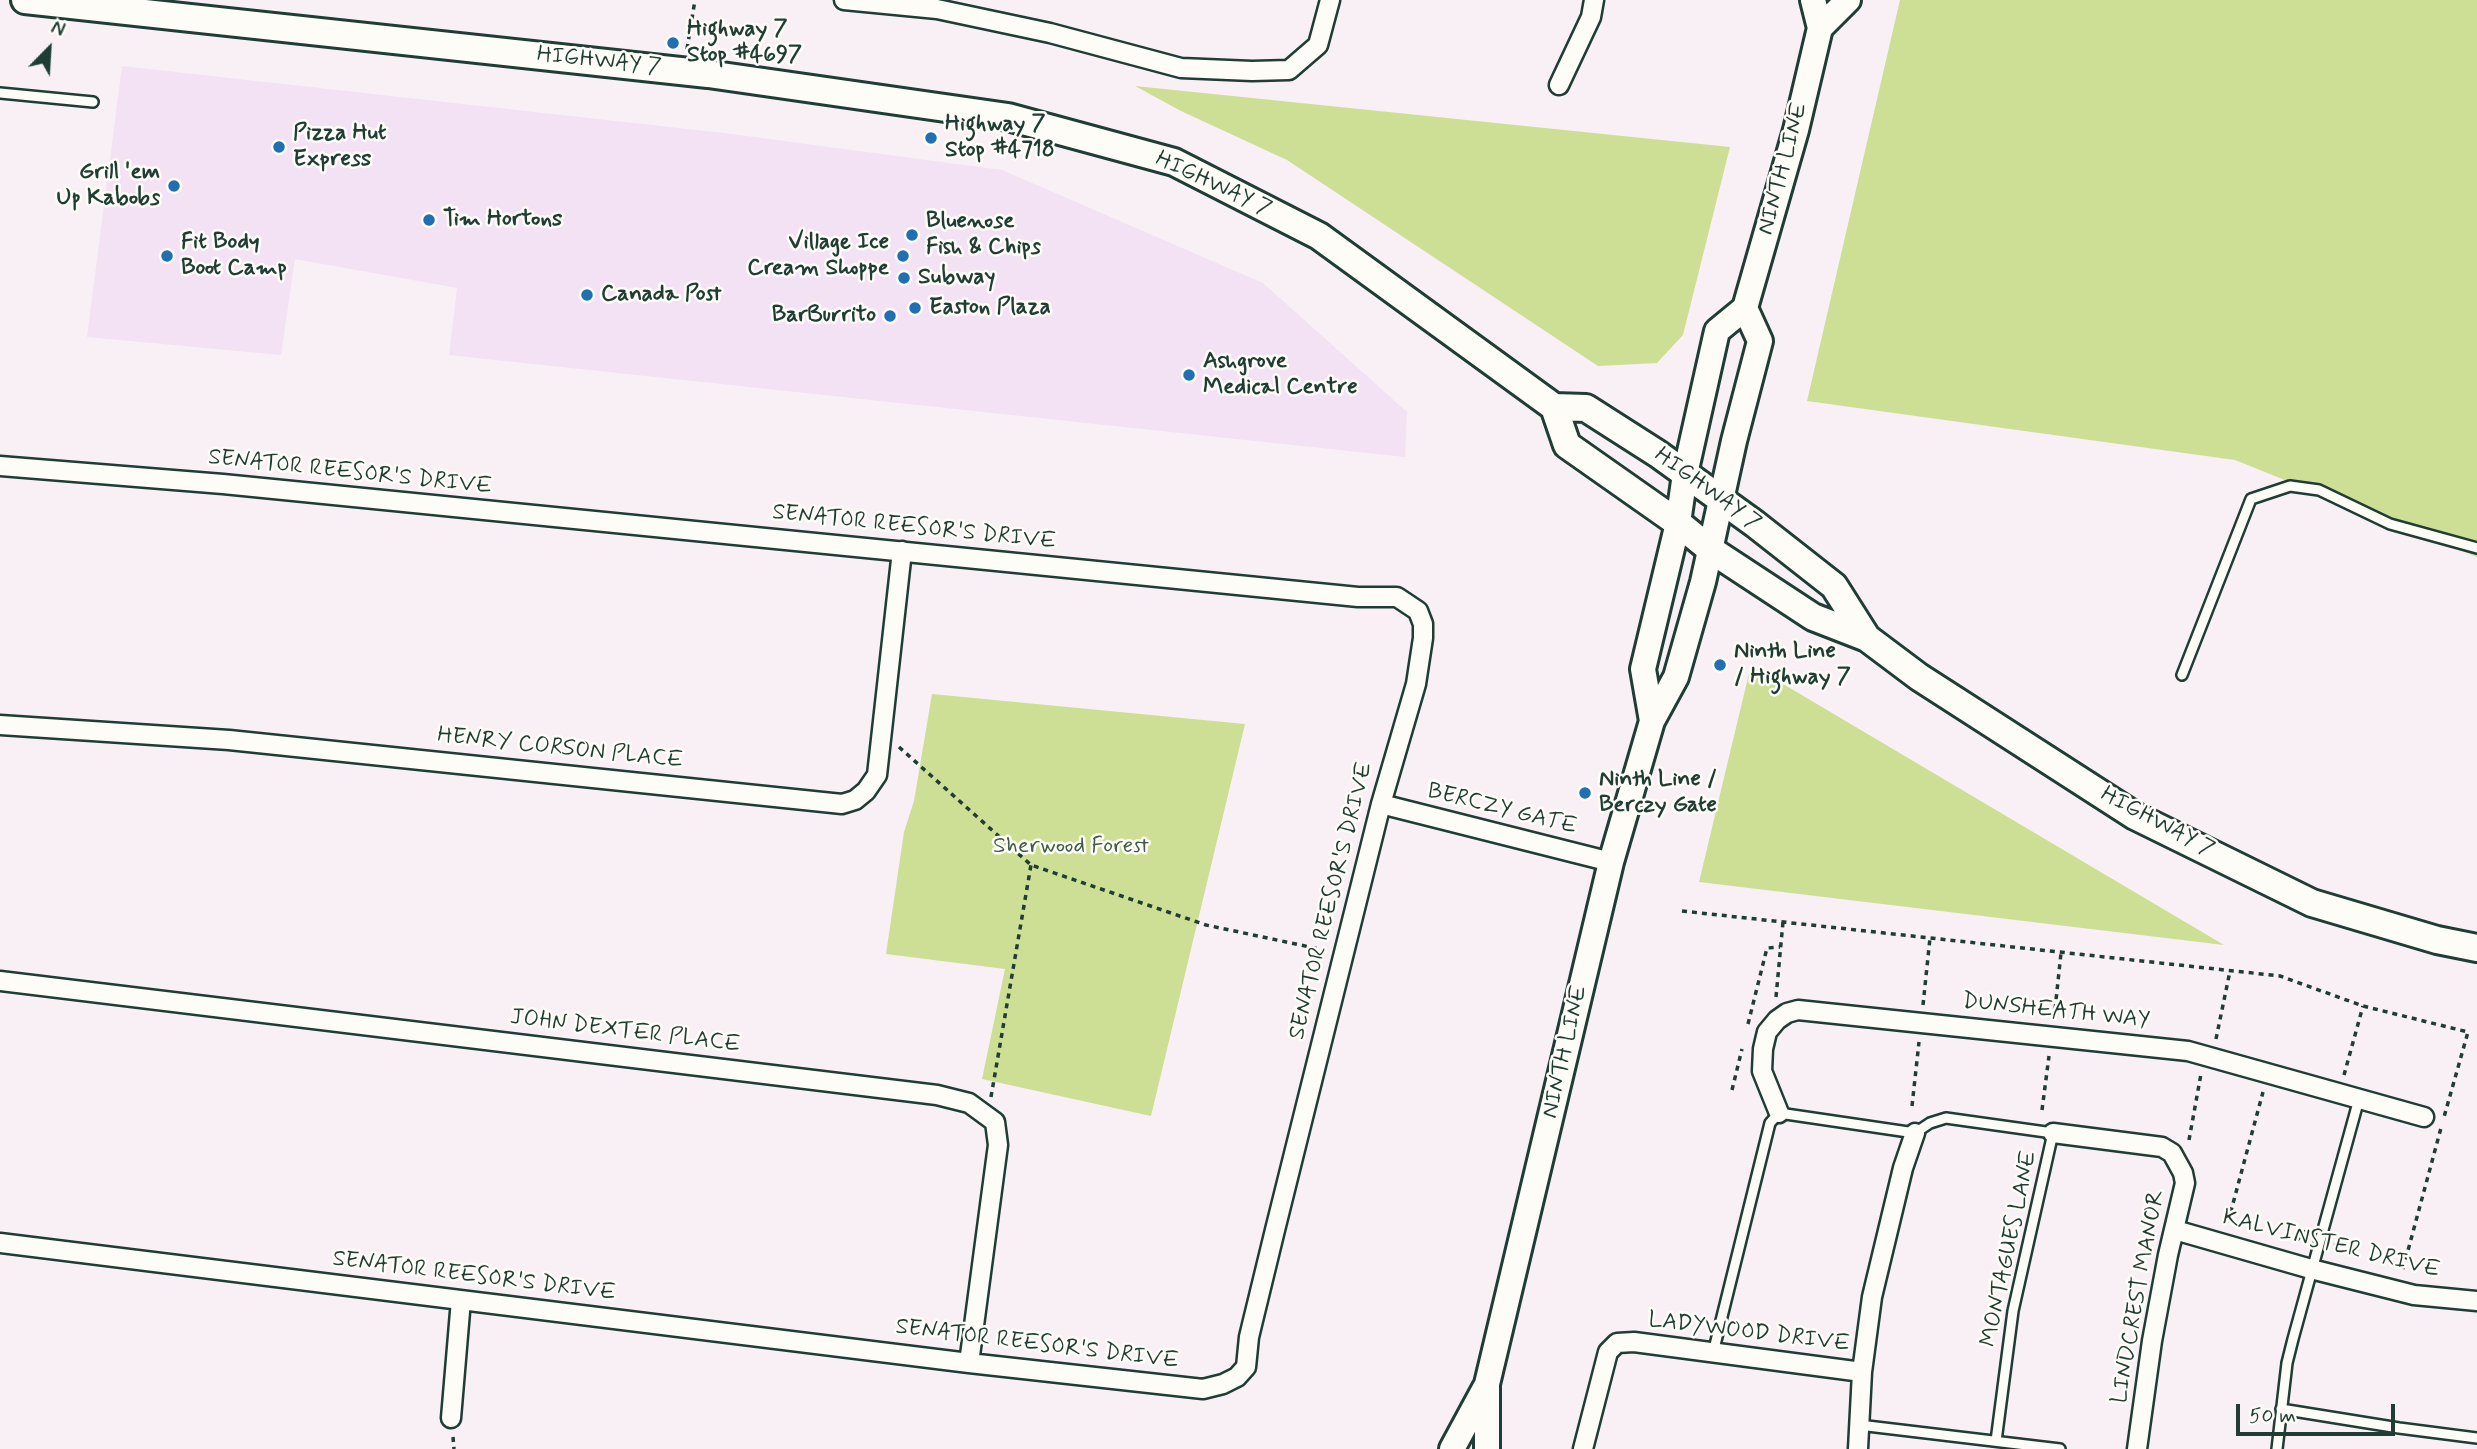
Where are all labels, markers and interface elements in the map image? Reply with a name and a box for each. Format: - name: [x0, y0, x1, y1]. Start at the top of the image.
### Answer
- north arrow: [14, 14, 84, 84]
- text: N: [47, 15, 69, 43]
- place label: Highway 7 Stop #4697: [687, 16, 802, 70]
- marker: Highway 7 Stop #4697: [665, 35, 681, 51]
- street label: HIGHWAY 7: [535, 42, 663, 82]
- street label: NINTH LINE: [1753, 100, 1815, 238]
- place label: Highway 7 Stop #4718: [945, 111, 1055, 165]
- place label: Pizza Hut Express: [293, 120, 386, 174]
- marker: Highway 7 Stop #4718: [923, 130, 939, 146]
- marker: Pizza Hut Express: [271, 139, 287, 155]
- street label: HIGHWAY 7: [1151, 146, 1275, 224]
- place label: Grill 'em Up Kabobs: [57, 159, 160, 213]
- marker: Grill 'em Up Kabobs: [166, 178, 182, 194]
- place label: Tim Hortons: [443, 206, 562, 234]
- place label: Bluenose Fish & Chips: [926, 208, 1041, 262]
- marker: Tim Hortons: [421, 212, 437, 228]
- marker: Bluenose Fish & Chips: [904, 227, 920, 243]
- place label: Fit Body Boot Camp: [181, 229, 287, 283]
- place label: Village Ice Cream Shoppe: [747, 229, 889, 283]
- marker: Fit Body Boot Camp: [159, 248, 175, 264]
- marker: Village Ice Cream Shoppe: [895, 248, 911, 264]
- place label: Subway: [918, 264, 995, 292]
- marker: Subway: [896, 270, 912, 286]
- place label: Canada Post: [601, 281, 721, 309]
- marker: Canada Post: [579, 287, 595, 303]
- place label: Easton Plaza: [929, 294, 1051, 322]
- marker: Easton Plaza: [907, 300, 923, 316]
- place label: BarBurrito: [772, 302, 876, 330]
- marker: BarBurrito: [882, 308, 898, 324]
- place label: Ashgrove Medical Centre: [1203, 348, 1358, 402]
- marker: Ashgrove Medical Centre: [1181, 367, 1197, 383]
- street label: HIGHWAY 7: [1648, 442, 1766, 538]
- street label: SENATOR REESOR'S DRIVE: [207, 444, 493, 502]
- street label: SENATOR REESOR'S DRIVE: [771, 499, 1057, 557]
- place label: Ninth Line / Highway 7: [1734, 638, 1851, 692]
- marker: Ninth Line / Highway 7: [1712, 657, 1728, 673]
- street label: HENRY CORSON PLACE: [436, 722, 684, 776]
- street label: SENATOR REESOR'S DRIVE: [1284, 759, 1380, 1043]
- place label: Ninth Line / Berczy Gate: [1599, 766, 1717, 820]
- street label: BERCZY GATE: [1424, 778, 1580, 842]
- street label: HIGHWAY 7: [2095, 781, 2219, 865]
- marker: Ninth Line / Berczy Gate: [1577, 785, 1593, 801]
- park label: Sherwood Forest: [993, 833, 1149, 861]
- street label: NINTH LINE: [1537, 983, 1595, 1121]
- street label: DUNSHEATH WAY: [1961, 988, 2151, 1036]
- street label: JOHN DEXTER PLACE: [508, 1004, 742, 1060]
- street label: MONTAGUES LANE: [1976, 1148, 2044, 1350]
- street label: LINDCREST MANOR: [2107, 1188, 2171, 1406]
- street label: KALVINSTER DRIVE: [2219, 1205, 2443, 1285]
- street label: SENATOR REESOR'S DRIVE: [331, 1246, 617, 1308]
- street label: LADYWOOD DRIVE: [1647, 1307, 1851, 1359]
- street label: SENATOR REESOR'S DRIVE: [894, 1314, 1180, 1376]
- scale bar: [2239, 1390, 2398, 1434]
- text: 50 m: [2249, 1402, 2296, 1430]

